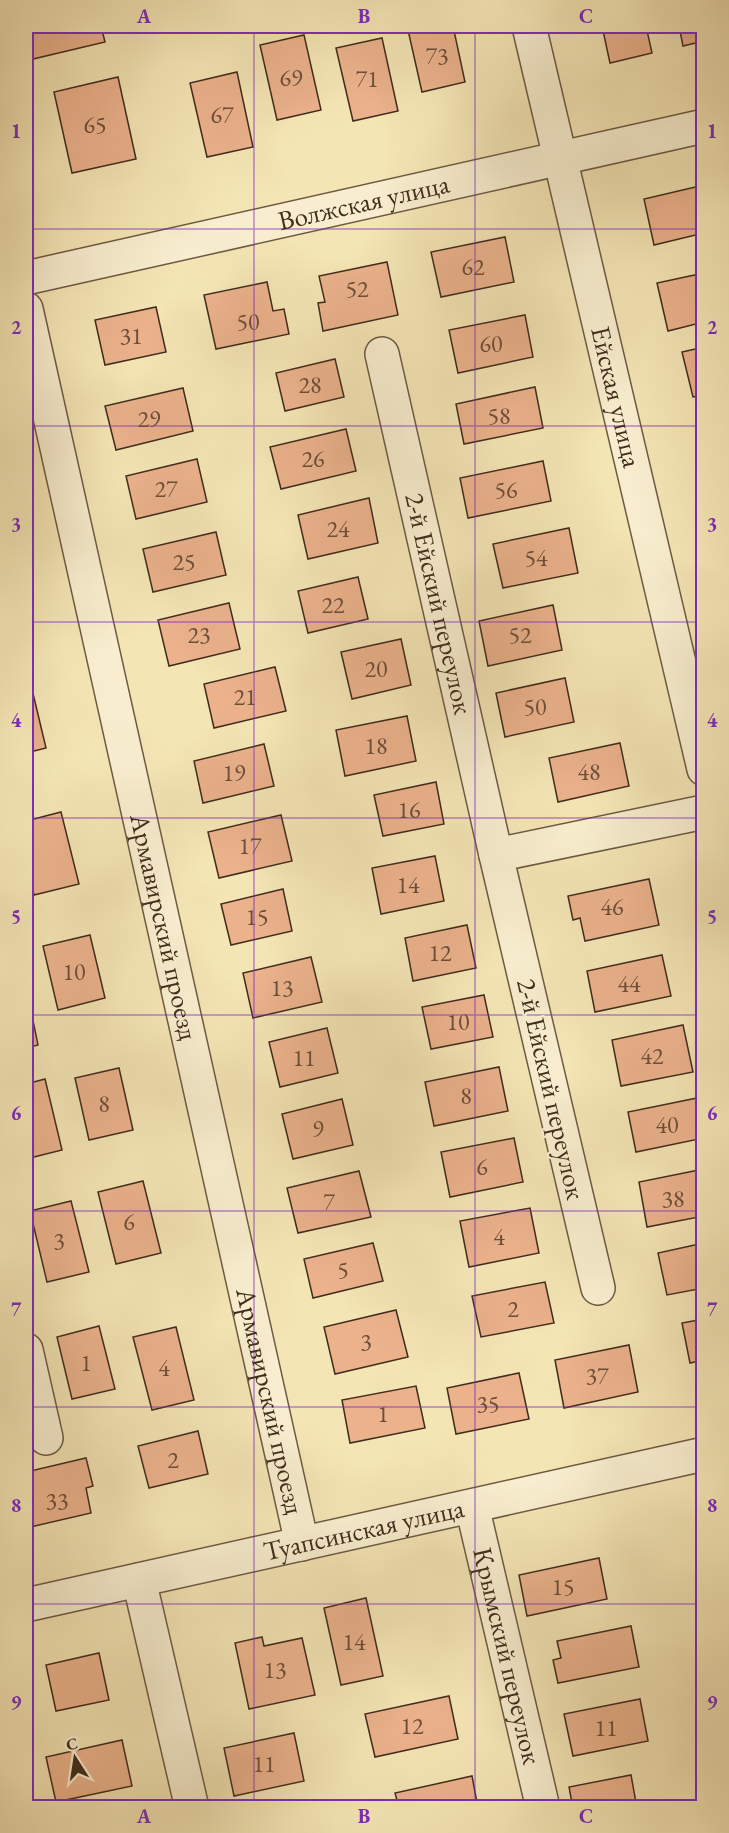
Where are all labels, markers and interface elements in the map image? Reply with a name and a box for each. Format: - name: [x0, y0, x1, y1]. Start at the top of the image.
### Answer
- text: A: [136, 3, 152, 29]
- text: B: [358, 3, 370, 29]
- text: C: [579, 3, 593, 29]
- house number: 73: [425, 40, 449, 71]
- house number: 69: [279, 62, 303, 93]
- house number: 71: [355, 63, 379, 94]
- house number: 67: [210, 99, 234, 130]
- house number: 65: [83, 109, 107, 140]
- text: 1: [11, 118, 21, 144]
- text: 1: [707, 118, 717, 144]
- street label: Волжская улица: [275, 166, 453, 238]
- house number: 62: [461, 251, 485, 282]
- house number: 52: [345, 273, 369, 304]
- house number: 50: [236, 306, 260, 337]
- text: 2: [11, 314, 22, 340]
- text: 2: [707, 314, 718, 340]
- house number: 31: [119, 320, 143, 351]
- street label: Ейская улица: [583, 323, 650, 471]
- house number: 60: [479, 328, 503, 359]
- house number: 28: [298, 369, 322, 400]
- house number: 58: [487, 400, 511, 431]
- house number: 29: [137, 403, 161, 434]
- house number: 26: [301, 443, 325, 474]
- house number: 27: [154, 473, 178, 504]
- house number: 56: [494, 474, 518, 505]
- street label: 2-й Ейский переулок: [397, 489, 481, 718]
- text: 3: [11, 511, 21, 537]
- text: 3: [707, 511, 717, 537]
- house number: 24: [326, 513, 350, 544]
- house number: 54: [524, 542, 548, 573]
- house number: 25: [172, 546, 196, 577]
- house number: 22: [321, 589, 345, 620]
- house number: 23: [187, 619, 211, 650]
- house number: 52: [508, 619, 532, 650]
- house number: 20: [364, 653, 388, 684]
- house number: 21: [233, 681, 257, 712]
- house number: 50: [523, 691, 547, 722]
- text: 4: [11, 707, 22, 733]
- text: 4: [707, 707, 718, 733]
- house number: 18: [364, 730, 388, 761]
- house number: 48: [577, 756, 601, 787]
- house number: 19: [222, 757, 246, 788]
- house number: 16: [397, 794, 421, 825]
- street label: Армавирский проезд: [122, 809, 207, 1043]
- house number: 17: [238, 830, 262, 861]
- house number: 14: [396, 869, 420, 900]
- house number: 46: [600, 891, 624, 922]
- house number: 15: [245, 901, 269, 932]
- text: 5: [11, 903, 21, 929]
- text: 5: [707, 903, 717, 929]
- house number: 12: [428, 937, 452, 968]
- house number: 10: [62, 956, 86, 987]
- house number: 44: [617, 968, 641, 999]
- house number: 13: [270, 972, 294, 1003]
- street label: 2-й Ейский переулок: [509, 975, 594, 1203]
- house number: 10: [446, 1006, 470, 1037]
- house number: 42: [640, 1040, 664, 1071]
- house number: 11: [292, 1042, 316, 1073]
- house number: 8: [460, 1080, 472, 1111]
- house number: 8: [98, 1088, 110, 1119]
- text: 6: [11, 1100, 22, 1126]
- text: 6: [707, 1100, 718, 1126]
- house number: 40: [655, 1109, 679, 1140]
- house number: 9: [312, 1113, 324, 1144]
- house number: 6: [476, 1151, 488, 1182]
- house number: 38: [661, 1183, 685, 1214]
- house number: 7: [323, 1186, 335, 1217]
- house number: 6: [123, 1206, 135, 1237]
- house number: 4: [493, 1221, 505, 1252]
- house number: 3: [53, 1225, 65, 1256]
- house number: 5: [337, 1254, 349, 1285]
- street label: Армавирский проезд: [228, 1283, 313, 1517]
- house number: 2: [507, 1293, 519, 1324]
- text: 7: [11, 1296, 22, 1322]
- text: 7: [707, 1296, 718, 1322]
- house number: 3: [360, 1326, 372, 1357]
- house number: 1: [80, 1347, 92, 1378]
- house number: 4: [158, 1352, 170, 1383]
- house number: 37: [585, 1360, 609, 1391]
- house number: 35: [476, 1388, 500, 1419]
- house number: 1: [377, 1398, 389, 1429]
- house number: 2: [167, 1444, 179, 1475]
- house number: 33: [45, 1485, 69, 1516]
- street label: Туапсинская улица: [260, 1490, 467, 1569]
- text: 8: [11, 1492, 21, 1518]
- text: 8: [707, 1492, 717, 1518]
- street label: Крымский переулок: [465, 1544, 550, 1768]
- house number: 15: [551, 1571, 575, 1602]
- house number: 14: [342, 1626, 366, 1657]
- house number: 13: [263, 1654, 287, 1685]
- text: 9: [11, 1689, 22, 1715]
- text: 9: [707, 1689, 718, 1715]
- house number: 12: [400, 1710, 424, 1741]
- house number: 11: [594, 1712, 618, 1743]
- north arrow: [45, 1728, 105, 1788]
- text: С: [64, 1732, 80, 1755]
- house number: 11: [252, 1748, 276, 1779]
- text: A: [136, 1803, 152, 1829]
- text: B: [358, 1803, 370, 1829]
- text: C: [579, 1803, 593, 1829]

